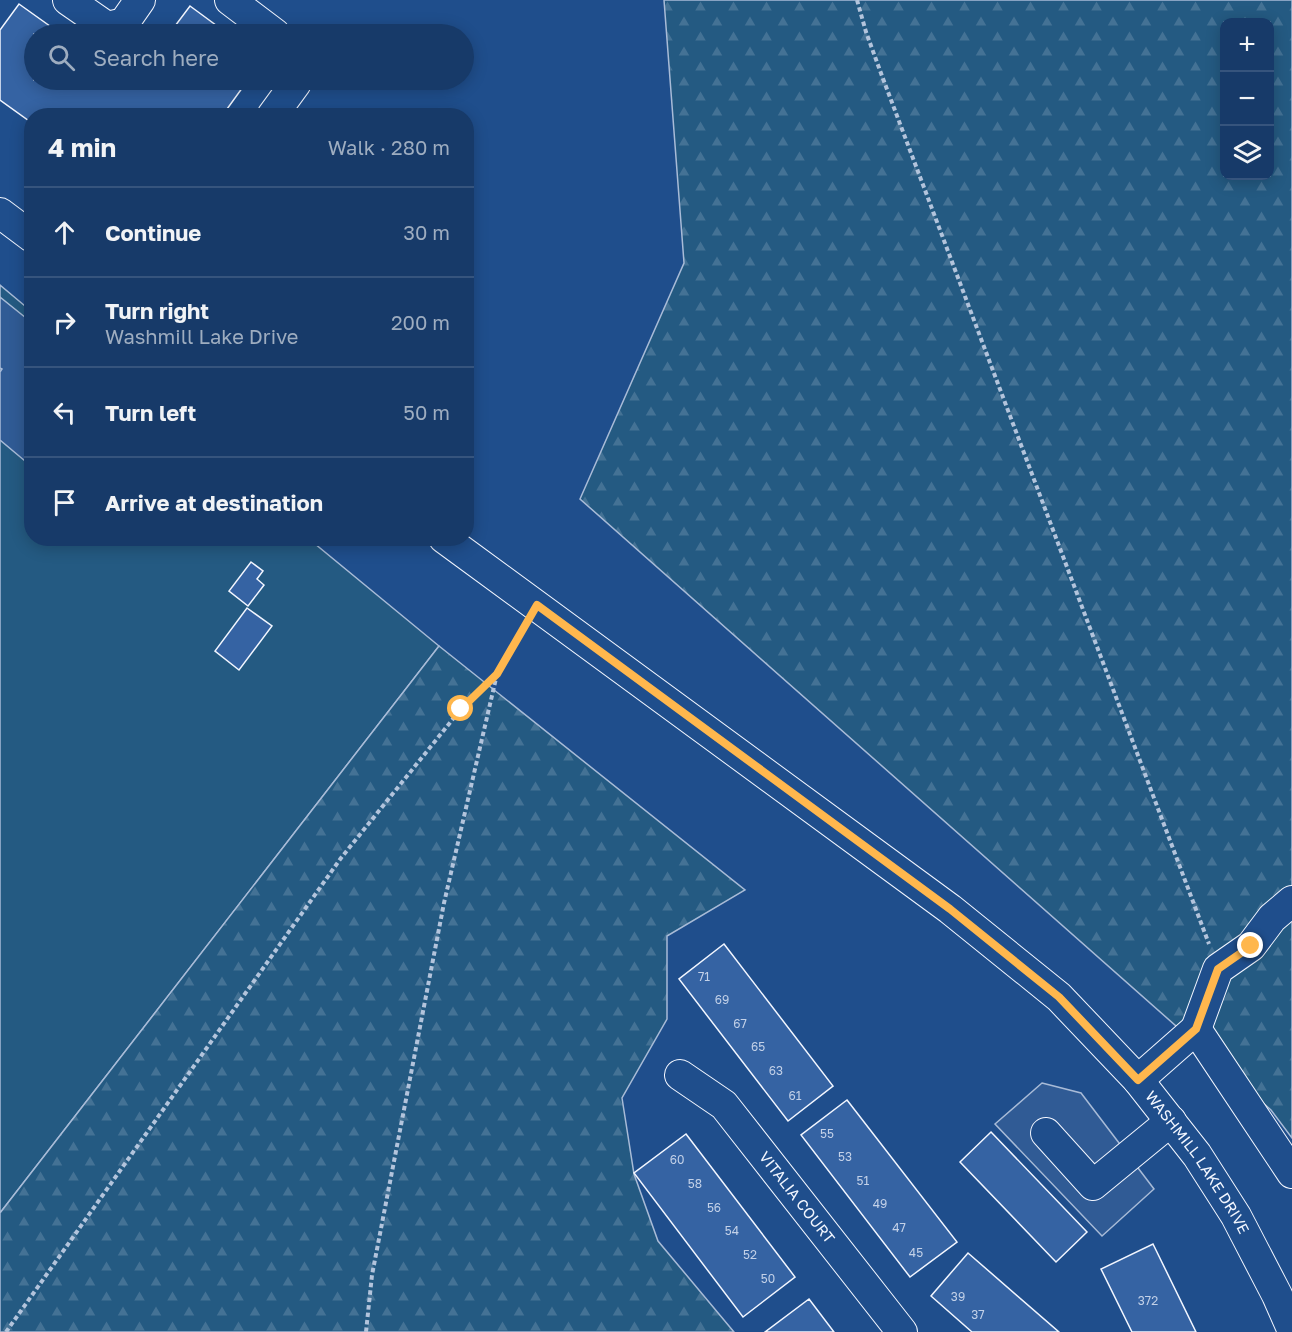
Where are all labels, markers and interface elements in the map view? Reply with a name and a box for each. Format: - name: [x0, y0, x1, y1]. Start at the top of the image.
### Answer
- map controls: [1220, 18, 1274, 180]
- button: +: [1220, 18, 1274, 72]
- search box: [24, 24, 474, 90]
- icon: search: [45, 41, 78, 74]
- text: Search here: [93, 44, 219, 71]
- button: −: [1220, 72, 1274, 126]
- button: layers: [1220, 126, 1274, 180]
- text: 4 min: [48, 132, 116, 163]
- text: Walk · 280 m: [328, 135, 450, 159]
- icon: ahead: [48, 216, 81, 249]
- text: Continue: [105, 219, 201, 246]
- text: 30 m: [403, 220, 450, 244]
- text: Turn right: [105, 297, 209, 324]
- icon: right: [48, 306, 81, 339]
- text: 200 m: [391, 310, 450, 334]
- text: Washmill Lake Drive: [105, 324, 298, 348]
- icon: left: [48, 396, 81, 429]
- text: Turn left: [105, 399, 196, 426]
- text: 50 m: [403, 400, 450, 424]
- icon: arrive: [48, 486, 81, 519]
- text: Arrive at destination: [105, 489, 323, 516]
- route start: [447, 695, 473, 721]
- route end: [1237, 932, 1263, 958]
- house number: 71: [698, 969, 710, 984]
- house number: 69: [715, 992, 729, 1007]
- house number: 67: [733, 1016, 747, 1031]
- house number: 65: [751, 1039, 765, 1054]
- house number: 63: [769, 1063, 783, 1078]
- street label: WASHMILL LAKE DRIVE: [1142, 1087, 1254, 1237]
- house number: 61: [788, 1088, 802, 1103]
- house number: 55: [820, 1126, 834, 1141]
- street label: VITALIA COURT: [756, 1148, 839, 1247]
- house number: 53: [838, 1149, 852, 1164]
- house number: 60: [670, 1152, 684, 1167]
- house number: 51: [857, 1173, 870, 1188]
- house number: 58: [688, 1176, 702, 1191]
- house number: 49: [873, 1196, 887, 1211]
- house number: 56: [707, 1200, 721, 1215]
- house number: 47: [892, 1220, 906, 1235]
- house number: 54: [725, 1223, 739, 1238]
- house number: 45: [909, 1245, 923, 1260]
- house number: 52: [743, 1247, 757, 1262]
- house number: 50: [761, 1271, 775, 1286]
- house number: 39: [951, 1289, 965, 1304]
- house number: 372: [1138, 1293, 1158, 1308]
- house number: 37: [971, 1307, 985, 1322]

